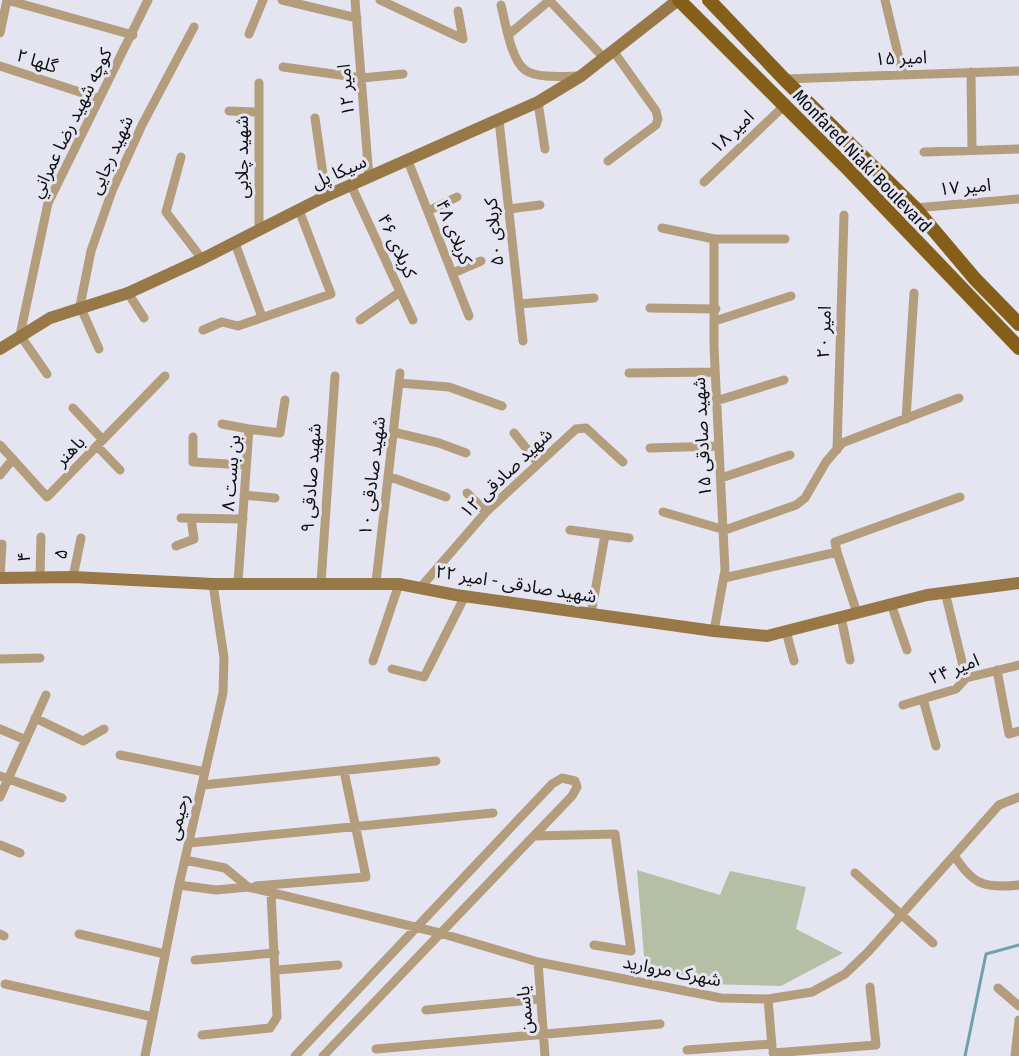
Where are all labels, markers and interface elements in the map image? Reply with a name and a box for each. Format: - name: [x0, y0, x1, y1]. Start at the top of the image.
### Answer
- street label: گلها ۲: [14, 44, 61, 78]
- street label: كوچه شهيد رضا عمراني: [25, 44, 119, 202]
- street label: امیر ۱۵: [874, 46, 928, 70]
- street label: امير ۱۲: [333, 63, 359, 117]
- street label: Monfared Niaki Boulevard: [788, 85, 936, 237]
- street label: امیر ۱۸: [706, 106, 758, 158]
- street label: شهید رجایی: [84, 112, 138, 198]
- street label: شهید چلابی: [231, 115, 253, 199]
- street label: سیکا پل: [308, 150, 370, 194]
- street label: امیر ۱۷: [938, 174, 992, 200]
- street label: کربلای ۴۸: [431, 196, 477, 268]
- street label: کربلای ۵۰: [479, 196, 509, 267]
- street label: کربلای ۴۶: [373, 210, 422, 282]
- street label: امیر ۲۰: [812, 305, 836, 359]
- street label: شهید صادقی ۱۵: [688, 377, 716, 497]
- street label: شهید صادقی ۱۰: [354, 415, 390, 537]
- street label: شهید صادقی ۹: [296, 423, 326, 533]
- street label: شهید صادقی ۱۲: [455, 423, 557, 523]
- street label: باهنر: [50, 431, 90, 471]
- street label: بن بست ۸: [217, 434, 245, 512]
- street label: ۵: [49, 547, 73, 561]
- street label: ۴: [13, 552, 35, 562]
- street label: شهید صادقی - امیر ۲۲: [434, 560, 598, 608]
- street label: امیر ۲۴: [926, 649, 982, 689]
- street label: رحیمی: [162, 792, 194, 842]
- street label: شهرک مروارید: [621, 951, 723, 991]
- street label: یاسمن: [512, 985, 538, 1035]

